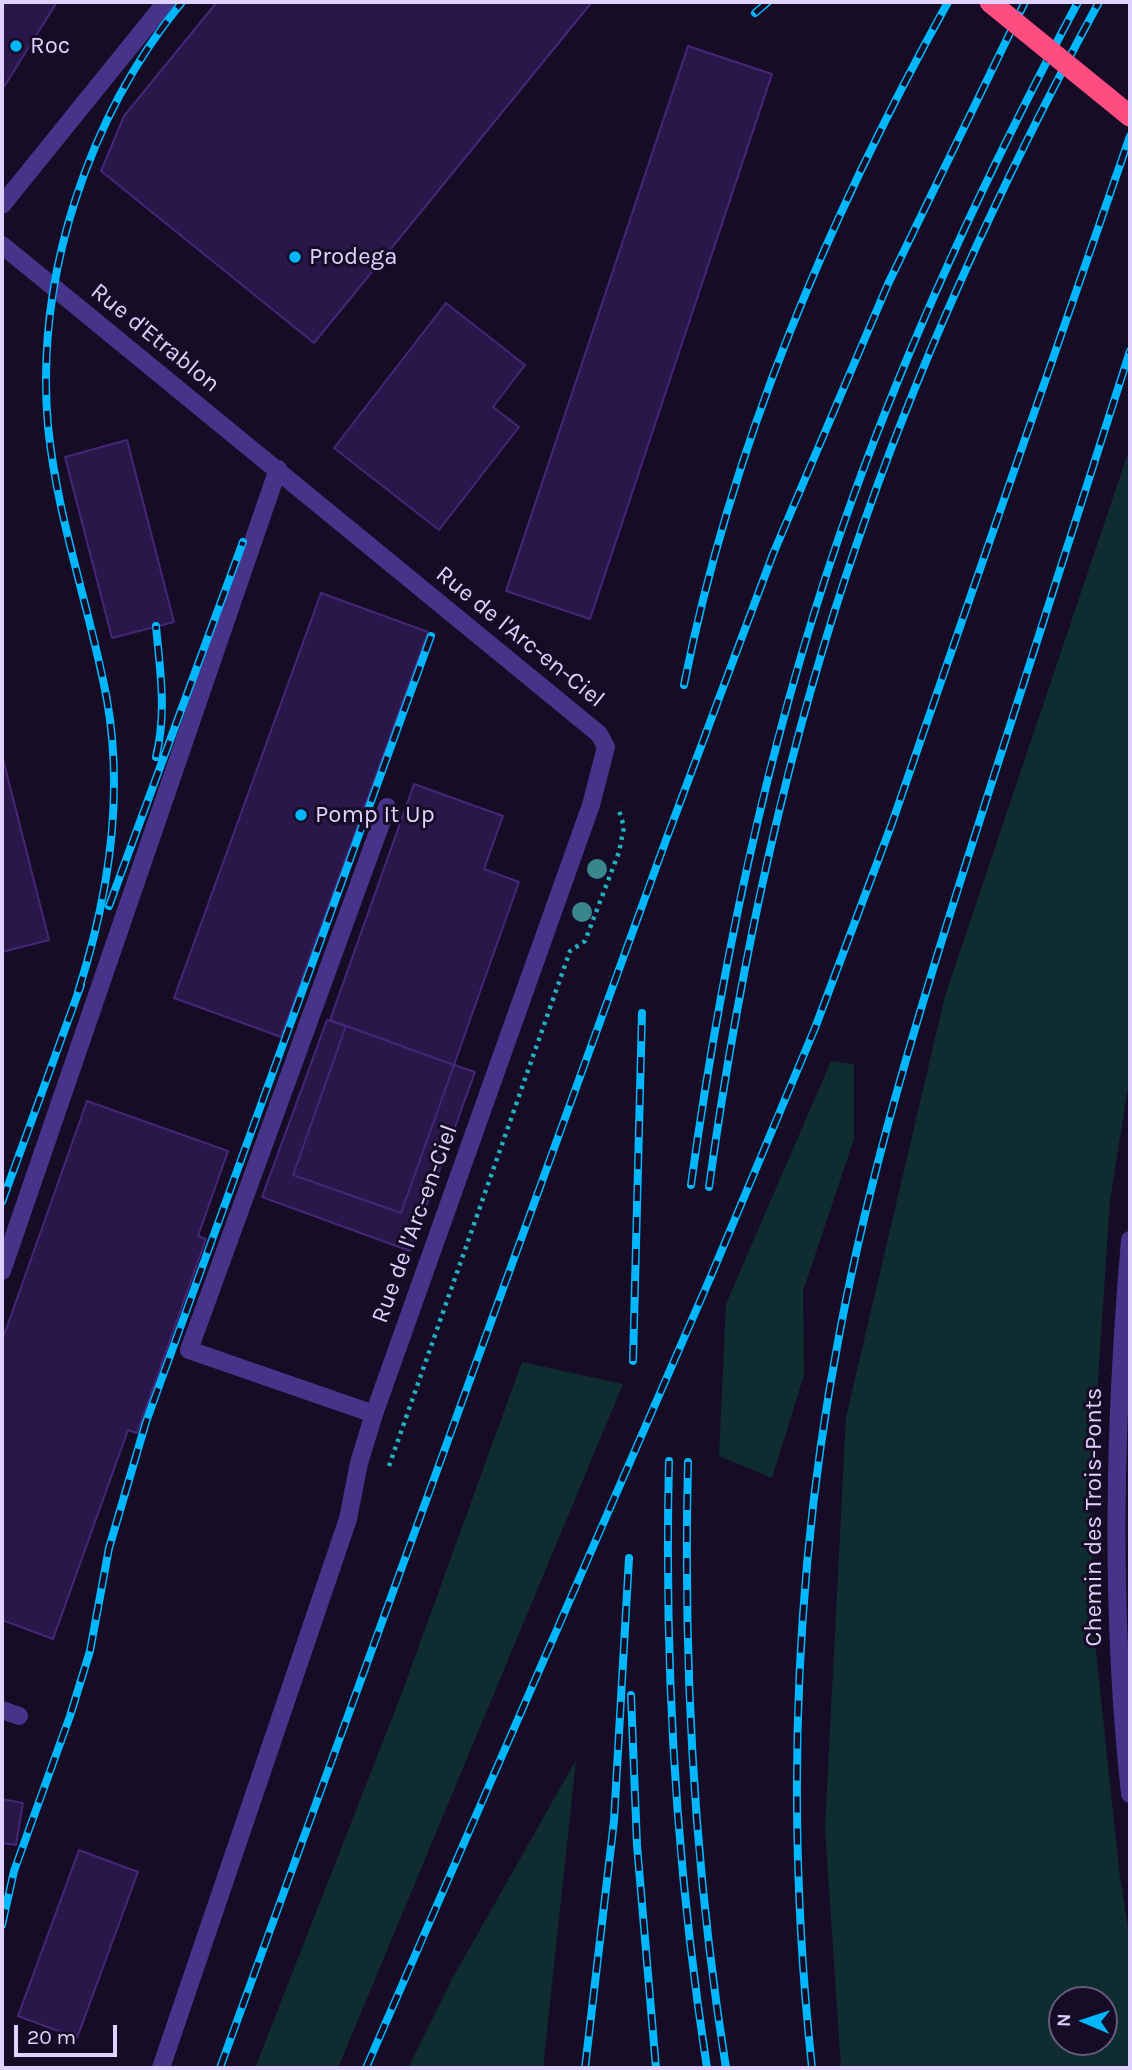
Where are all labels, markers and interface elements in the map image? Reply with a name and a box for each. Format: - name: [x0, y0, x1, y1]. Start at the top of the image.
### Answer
- place label: Roc: [30, 32, 70, 60]
- marker: Roc: [8, 38, 24, 54]
- place label: Prodega: [309, 243, 397, 271]
- marker: Prodega: [287, 249, 303, 265]
- street label: Rue d'Etrablon: [85, 277, 225, 399]
- street label: Rue de l'Arc-en-Ciel: [430, 560, 610, 714]
- place label: Pomp It Up: [315, 801, 435, 829]
- marker: Pomp It Up: [293, 807, 309, 823]
- street label: Rue de l'Arc-en-Ciel: [366, 1121, 464, 1327]
- street label: Chemin des Trois-Ponts: [1080, 1388, 1108, 1646]
- north arrow: [1048, 1986, 1118, 2056]
- scale bar: [18, 2010, 121, 2054]
- text: N: [1053, 2013, 1075, 2028]
- text: 20 m: [27, 2025, 76, 2049]

